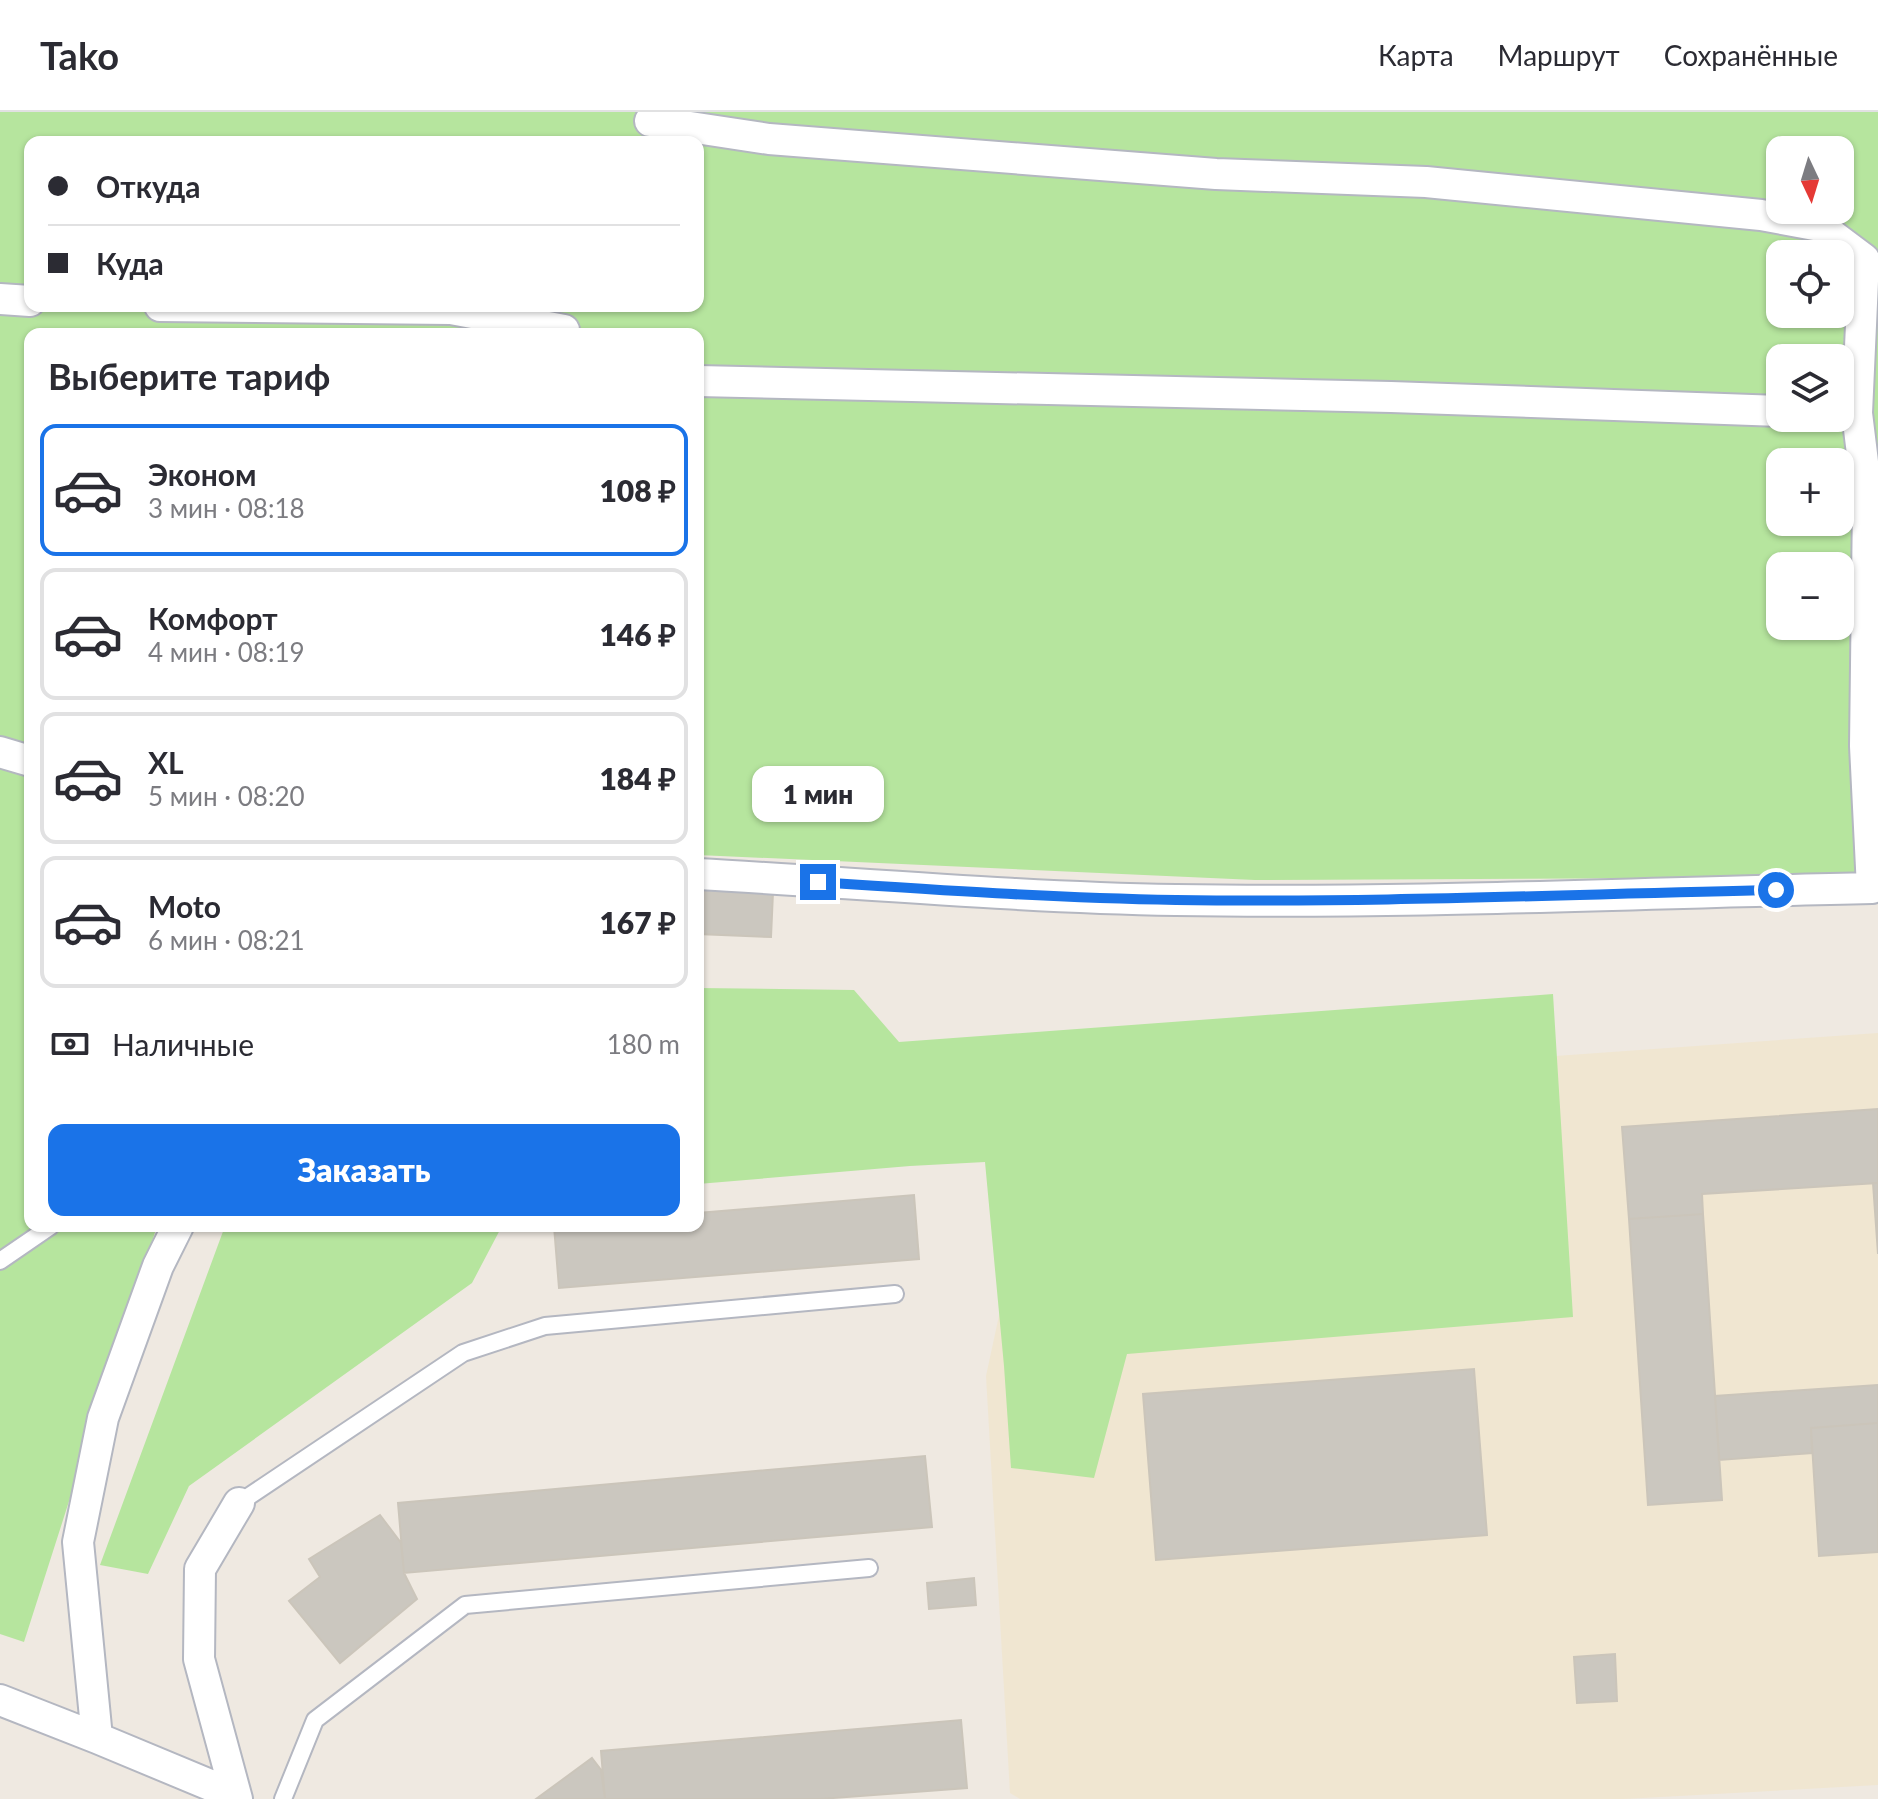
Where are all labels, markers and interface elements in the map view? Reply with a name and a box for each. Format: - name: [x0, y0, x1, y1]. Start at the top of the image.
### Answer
- text: Tako: [40, 32, 119, 78]
- text: Карта: [1378, 38, 1454, 72]
- text: Маршрут: [1498, 38, 1620, 72]
- text: Сохранённые: [1664, 38, 1838, 72]
- north arrow: [1766, 136, 1854, 224]
- map controls: [1766, 136, 1854, 640]
- text: Откуда: [96, 168, 201, 204]
- button: locate: [1766, 240, 1854, 328]
- text: Куда: [96, 245, 164, 281]
- button: layers: [1766, 344, 1854, 432]
- text: Выберите тариф: [48, 354, 330, 398]
- button: +: [1766, 448, 1854, 536]
- icon: car: [52, 454, 124, 526]
- text: Эконом: [148, 456, 257, 492]
- text: 108 ₽: [599, 472, 676, 508]
- text: 3 мин · 08:18: [148, 492, 305, 524]
- button: −: [1766, 552, 1854, 640]
- icon: car: [52, 598, 124, 670]
- text: Комфорт: [148, 600, 278, 636]
- text: 146 ₽: [599, 616, 676, 652]
- text: 4 мин · 08:19: [148, 636, 305, 668]
- icon: car: [52, 742, 124, 814]
- text: XL: [148, 744, 184, 780]
- text: 184 ₽: [599, 760, 676, 796]
- callout: 1 мин: [752, 766, 884, 822]
- text: 1 мин: [783, 778, 853, 810]
- text: 5 мин · 08:20: [148, 780, 305, 812]
- route end: [800, 864, 836, 900]
- route start: [1758, 872, 1794, 908]
- icon: car: [52, 886, 124, 958]
- text: Moto: [148, 888, 221, 924]
- text: 167 ₽: [599, 904, 676, 940]
- text: 6 мин · 08:21: [148, 924, 305, 956]
- icon: cash: [48, 1022, 92, 1066]
- text: Наличные: [112, 1026, 254, 1062]
- text: 180 m: [607, 1028, 680, 1060]
- button: Заказать: [48, 1124, 680, 1216]

